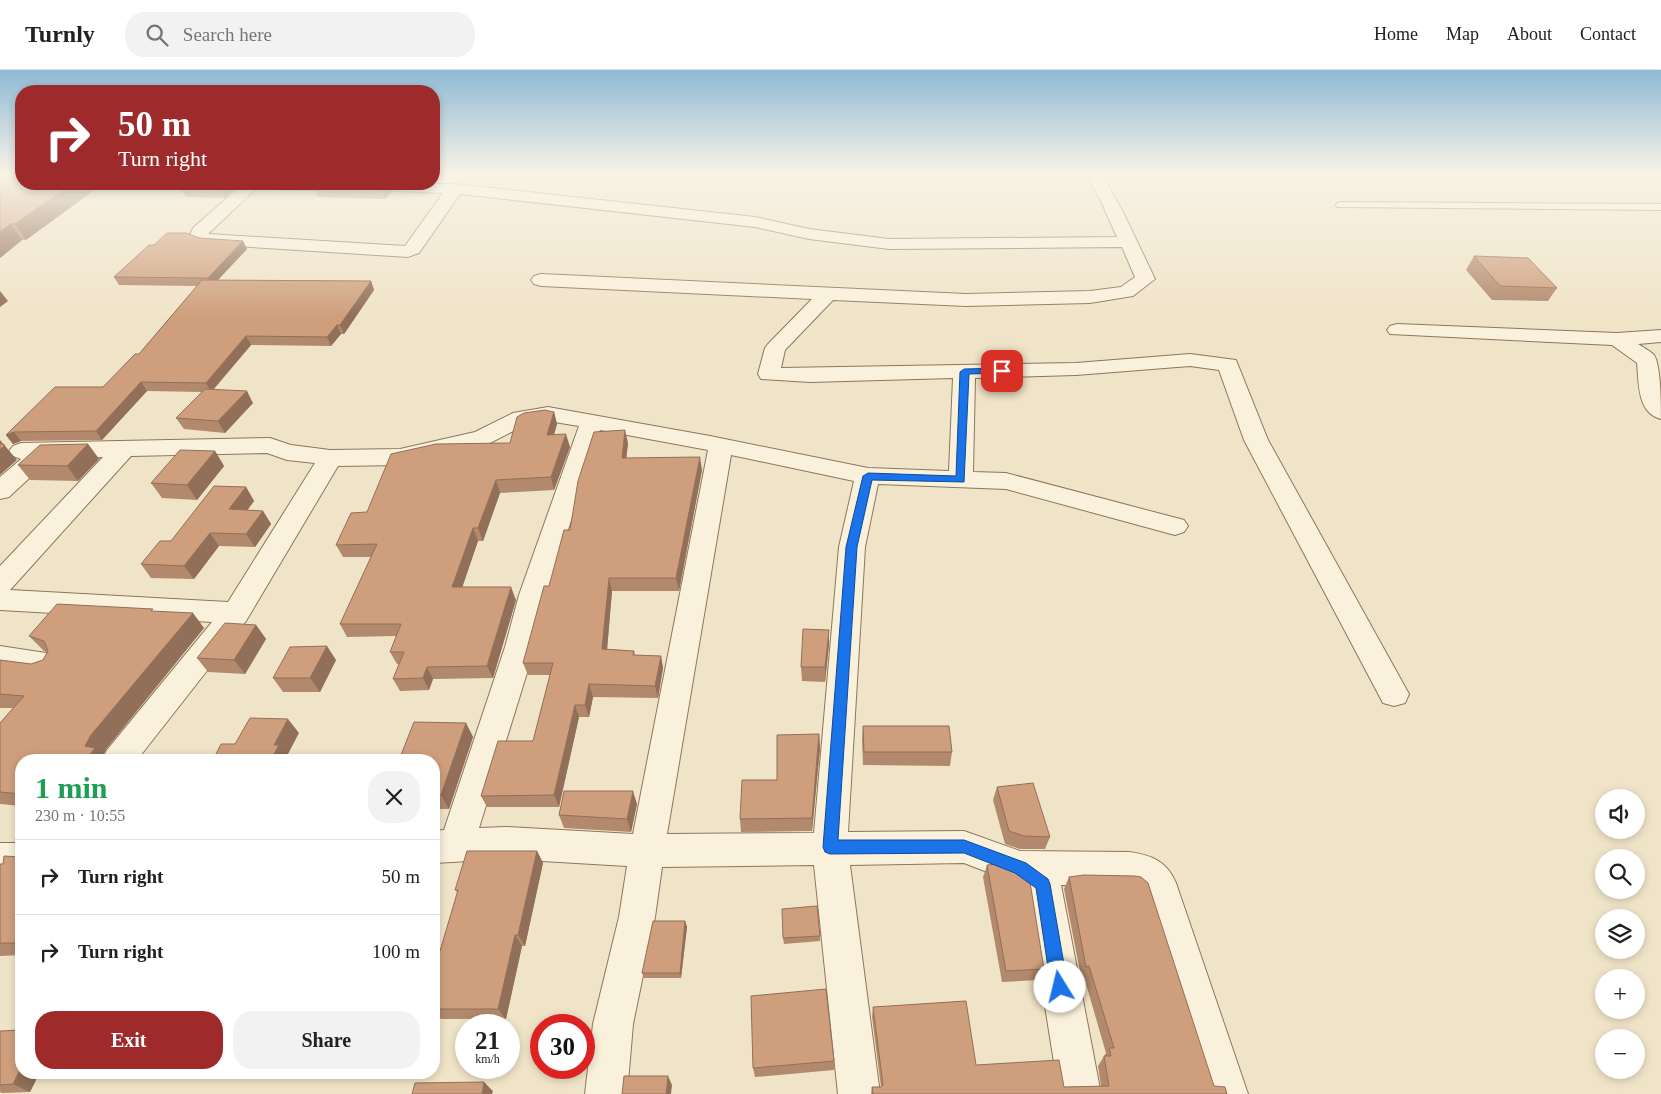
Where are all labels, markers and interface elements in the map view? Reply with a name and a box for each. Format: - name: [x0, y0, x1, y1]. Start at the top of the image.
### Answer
- search box: [125, 12, 475, 57]
- text: Turnly: [25, 21, 95, 47]
- icon: search: [143, 21, 171, 49]
- text: Search here: [183, 24, 272, 45]
- text: Home: [1374, 24, 1418, 44]
- text: Map: [1446, 24, 1479, 44]
- text: About: [1507, 24, 1552, 44]
- text: Contact: [1580, 24, 1636, 44]
- icon: right: [35, 105, 100, 170]
- text: 50 m: [118, 105, 191, 144]
- text: Turn right: [118, 146, 207, 171]
- pin: [981, 350, 1023, 392]
- icon: arrive: [988, 357, 1016, 385]
- text: 1 min: [35, 771, 108, 804]
- button: close: [368, 771, 420, 823]
- map controls: [1595, 789, 1645, 1079]
- button: sound: [1595, 789, 1645, 839]
- text: 230 m · 10:55: [35, 807, 125, 824]
- button: search: [1595, 849, 1645, 899]
- icon: right: [35, 863, 63, 891]
- text: Turn right: [78, 866, 163, 887]
- text: 50 m: [381, 866, 420, 887]
- button: layers: [1595, 909, 1645, 959]
- icon: right: [35, 938, 63, 966]
- text: Turn right: [78, 941, 163, 962]
- text: 100 m: [372, 941, 420, 962]
- position arrow: [1033, 960, 1085, 1012]
- button: +: [1595, 969, 1645, 1019]
- button: Exit: [35, 1011, 223, 1069]
- button: Share: [233, 1011, 420, 1069]
- speed limit sign: 30: [530, 1014, 595, 1079]
- text: 21: [475, 1027, 500, 1054]
- button: −: [1595, 1029, 1645, 1079]
- text: km/h: [475, 1052, 500, 1066]

